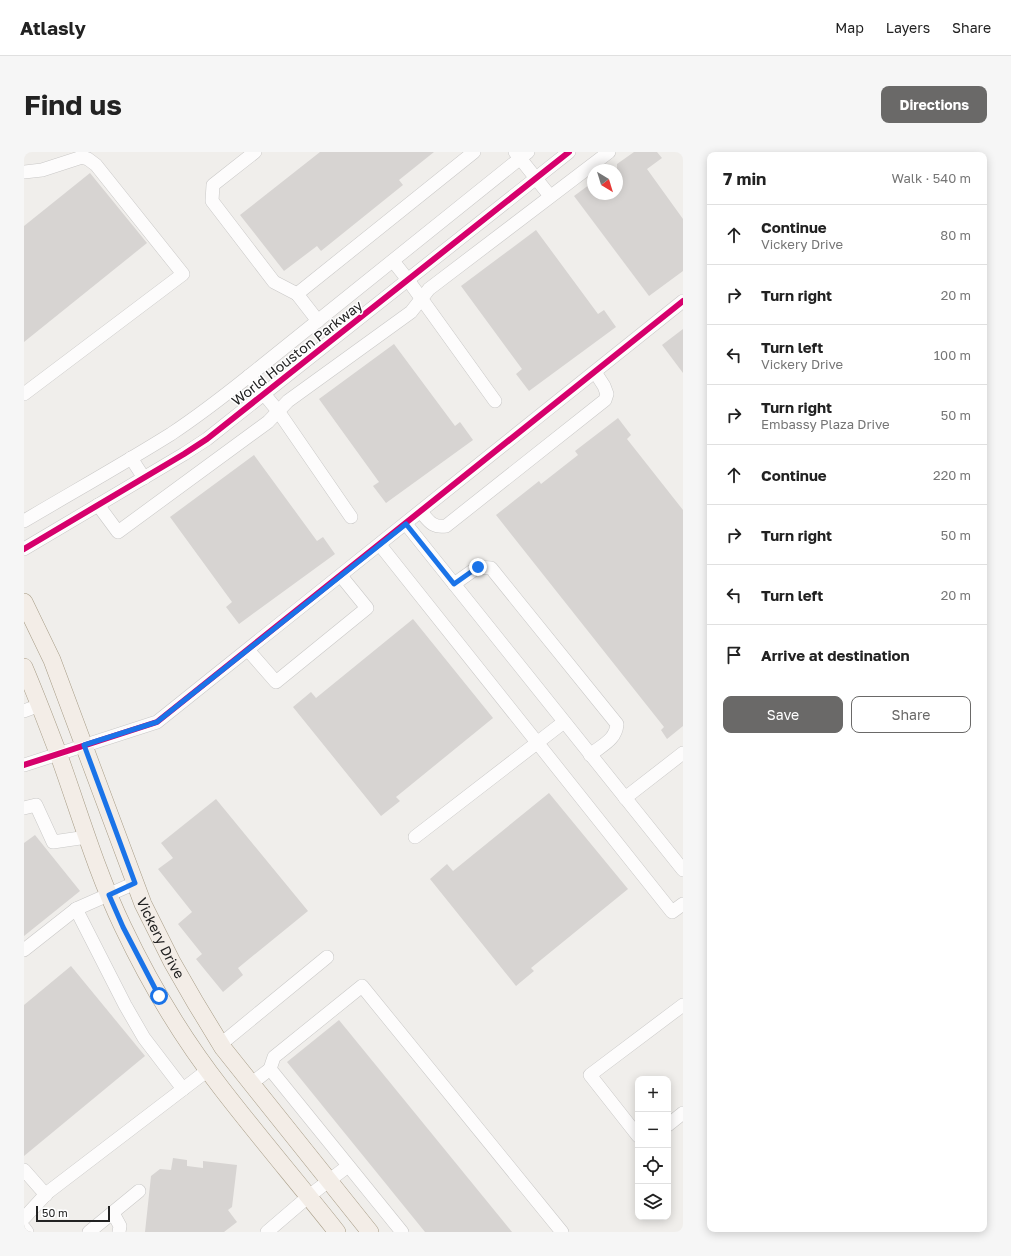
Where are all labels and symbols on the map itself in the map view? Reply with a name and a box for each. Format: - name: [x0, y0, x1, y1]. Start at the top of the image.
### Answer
- north arrow: [587, 164, 623, 200]
- street label: World Houston Parkway: [228, 296, 366, 409]
- route end: [469, 558, 487, 576]
- street label: Vickery Drive: [133, 895, 189, 981]
- route start: [150, 987, 168, 1005]
- scale bar: [36, 1204, 110, 1223]

